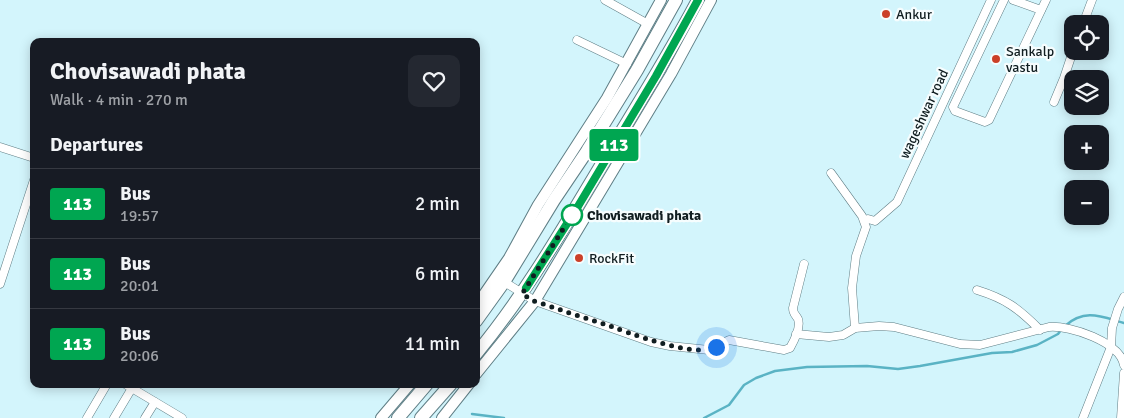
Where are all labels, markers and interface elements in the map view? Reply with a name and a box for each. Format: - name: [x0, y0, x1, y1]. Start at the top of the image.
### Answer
- place label: Ankur: [896, 6, 933, 23]
- marker: Ankur: [880, 8, 892, 20]
- map controls: [1064, 15, 1109, 225]
- button: locate: [1064, 15, 1109, 60]
- place label: Sankalp vastu: [1006, 43, 1054, 76]
- marker: Sankalp vastu: [990, 53, 1002, 65]
- button: heart: [408, 55, 460, 107]
- text: Chovisawadi phata: [50, 56, 246, 86]
- street label: wageshwar road: [896, 67, 952, 161]
- button: layers: [1064, 70, 1109, 115]
- text: Walk · 4 min · 270 m: [50, 90, 188, 110]
- button: +: [1064, 125, 1109, 170]
- line badge: 113: [585, 129, 643, 161]
- text: Departures: [50, 133, 143, 157]
- text: 113: [599, 134, 629, 156]
- button: −: [1064, 180, 1109, 225]
- text: Bus: [120, 182, 151, 206]
- text: 2 min: [415, 192, 460, 216]
- text: 113: [63, 193, 92, 215]
- marker: Chovisawadi phata: [561, 204, 583, 226]
- text: 19:57: [120, 206, 159, 226]
- place label: Chovisawadi phata: [587, 207, 701, 224]
- place label: RockFit: [589, 250, 634, 267]
- text: Bus: [120, 252, 151, 276]
- marker: RockFit: [573, 252, 585, 264]
- text: 6 min: [415, 262, 460, 286]
- text: 113: [63, 263, 92, 285]
- text: 20:01: [120, 276, 159, 296]
- text: Bus: [120, 322, 151, 346]
- text: 11 min: [405, 332, 460, 356]
- text: 113: [63, 333, 92, 355]
- your location: [704, 335, 729, 360]
- text: 20:06: [120, 346, 159, 366]

